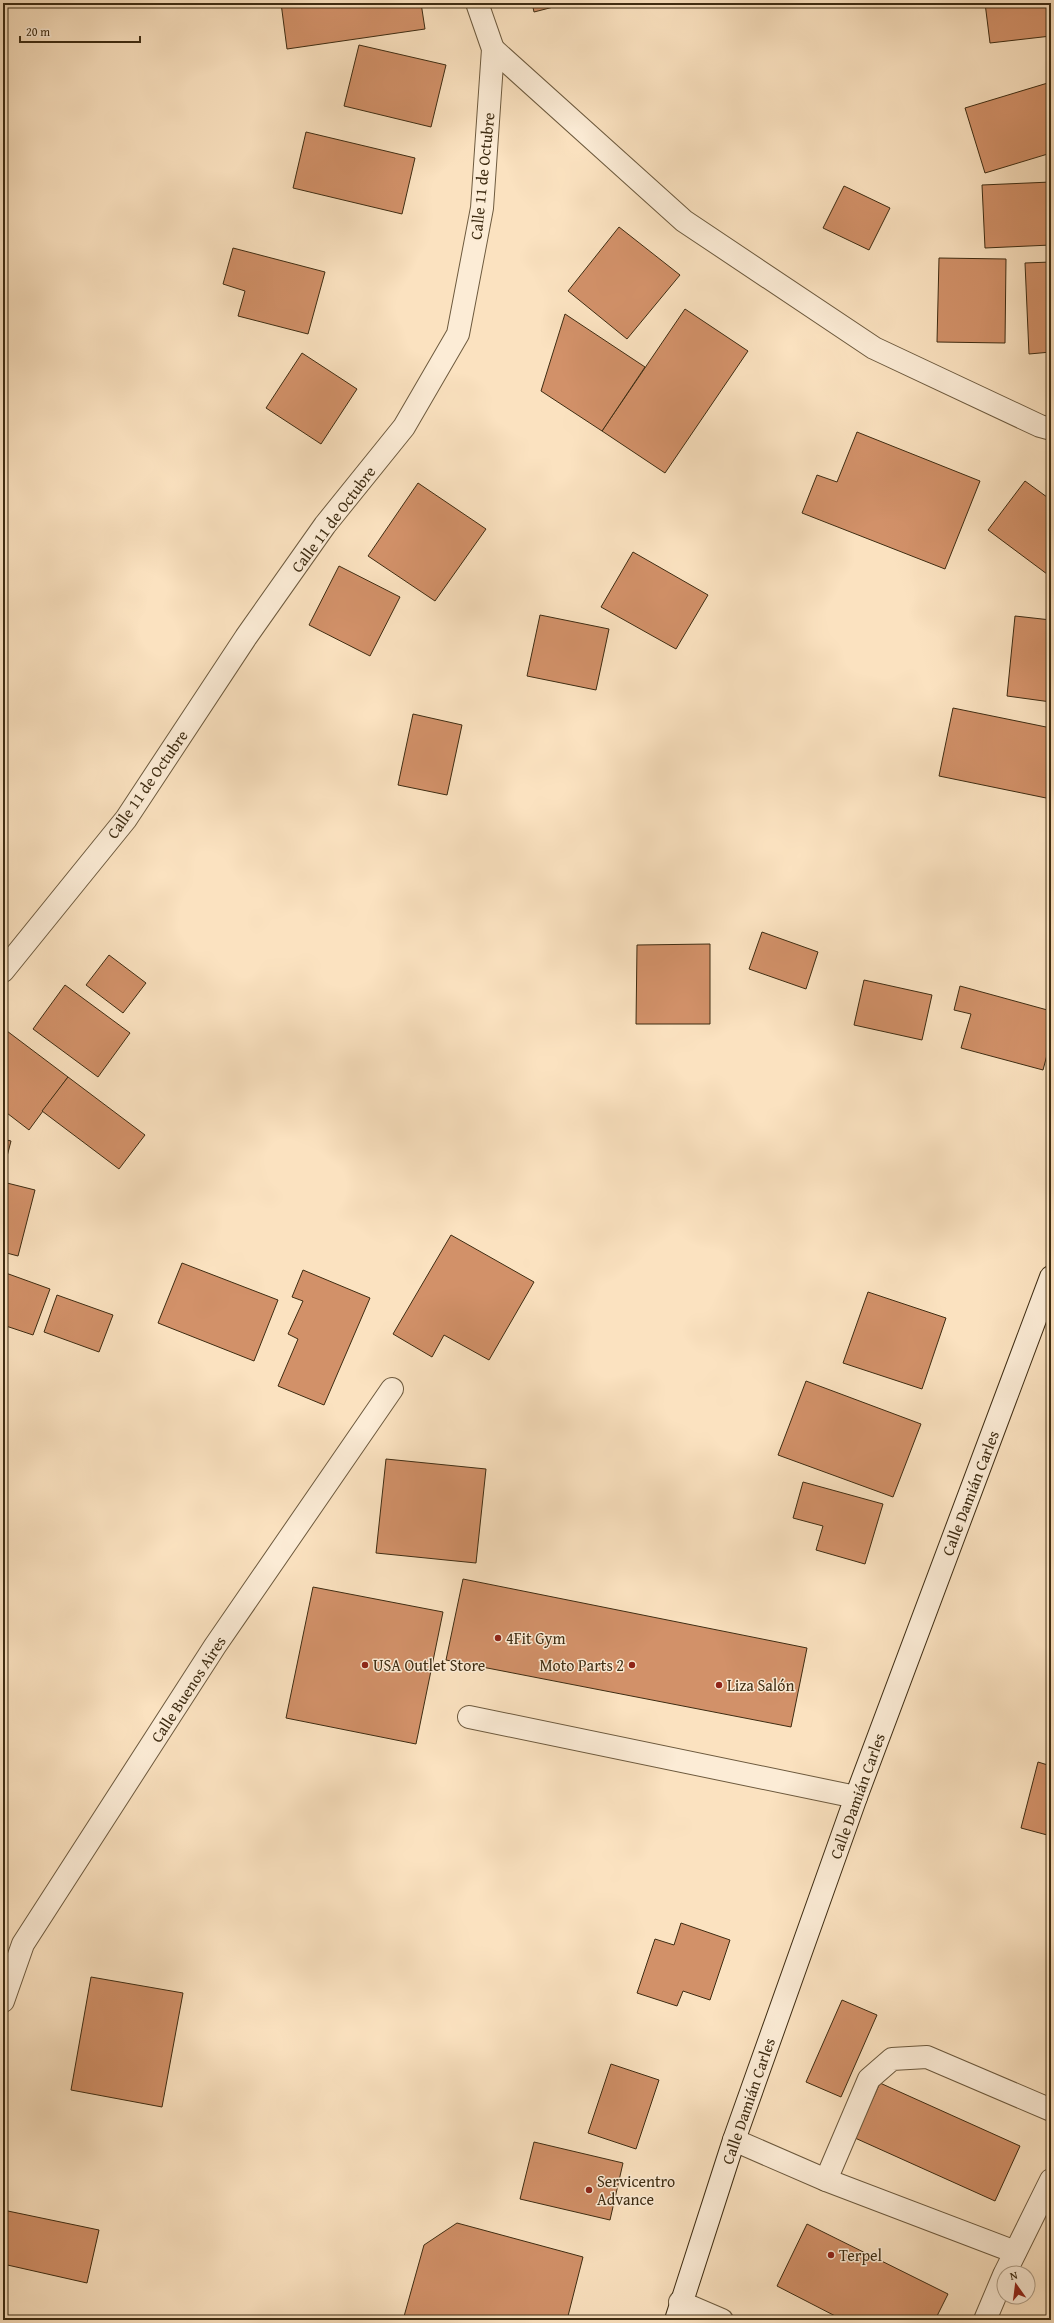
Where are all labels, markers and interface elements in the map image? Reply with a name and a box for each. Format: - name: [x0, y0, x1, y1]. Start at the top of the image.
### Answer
- scale bar: [20, 18, 140, 44]
- text: 20 m: [26, 23, 50, 40]
- street label: Calle 11 de Octubre: [463, 111, 501, 241]
- street label: Calle 11 de Octubre: [285, 461, 381, 577]
- street label: Calle 11 de Octubre: [100, 725, 194, 843]
- street label: Calle Damián Carles: [935, 1427, 1005, 1559]
- place label: 4Fit Gym: [506, 1626, 566, 1650]
- street label: Calle Buenos Aires: [144, 1631, 232, 1747]
- marker: 4Fit Gym: [493, 1633, 503, 1643]
- place label: USA Outlet Store: [373, 1653, 485, 1677]
- place label: Moto Parts 2: [539, 1653, 624, 1677]
- marker: USA Outlet Store: [360, 1660, 370, 1670]
- marker: Moto Parts 2: [627, 1660, 637, 1670]
- place label: Liza Salón: [727, 1673, 794, 1697]
- marker: Liza Salón: [714, 1680, 724, 1690]
- street label: Calle Damián Carles: [823, 1730, 891, 1862]
- street label: Calle Damián Carles: [715, 2035, 781, 2167]
- place label: Servicentro Advance: [597, 2169, 675, 2211]
- marker: Servicentro Advance: [584, 2185, 594, 2195]
- place label: Terpel: [839, 2243, 883, 2267]
- marker: Terpel: [826, 2250, 836, 2260]
- north arrow: [996, 2265, 1036, 2305]
- text: N: [1008, 2266, 1020, 2284]

